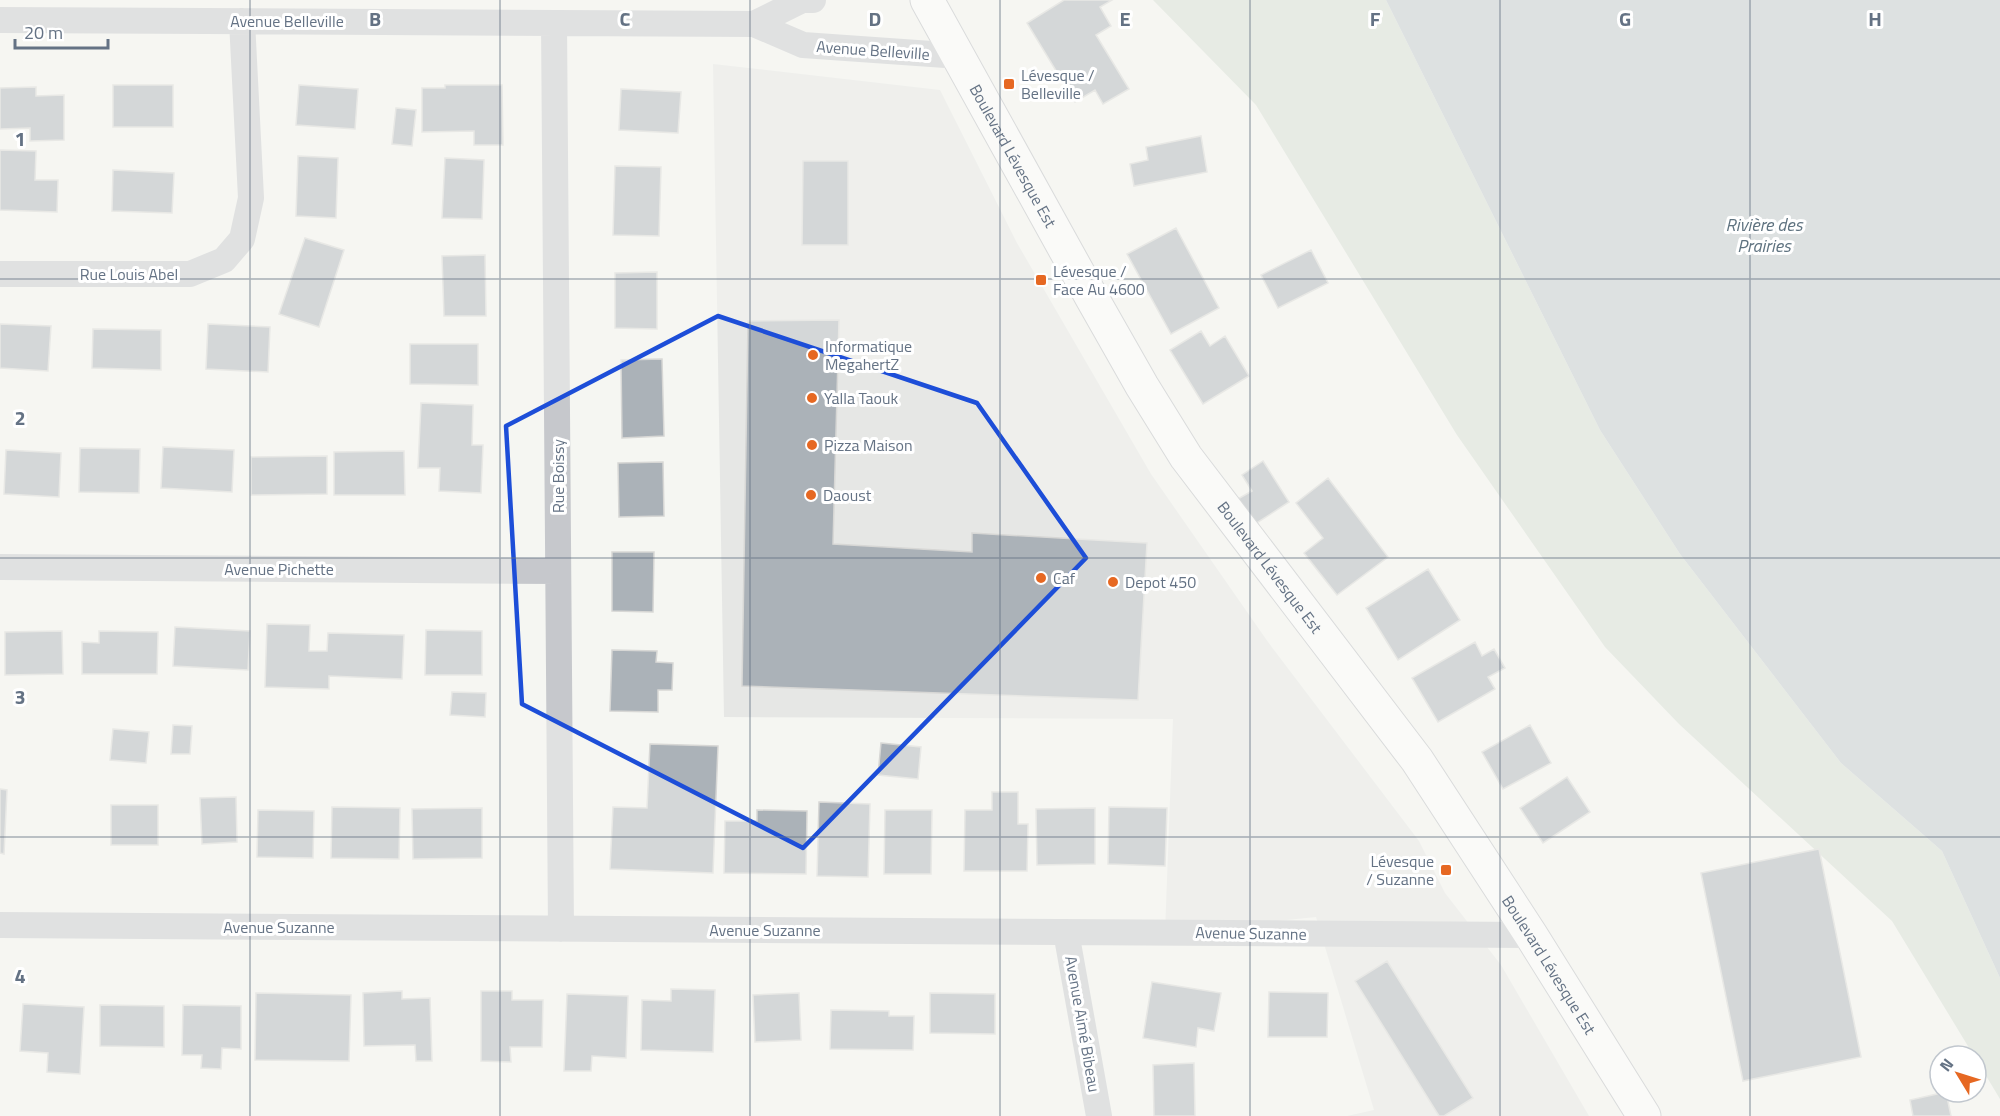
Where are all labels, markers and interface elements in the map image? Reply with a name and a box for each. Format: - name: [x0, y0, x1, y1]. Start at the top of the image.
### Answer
- text: B: [369, 3, 381, 34]
- text: C: [620, 3, 631, 34]
- text: D: [869, 3, 881, 34]
- text: E: [1119, 3, 1131, 34]
- text: F: [1370, 3, 1381, 34]
- text: G: [1619, 3, 1631, 34]
- text: H: [1868, 3, 1882, 34]
- street label: Avenue Belleville: [230, 9, 344, 33]
- scale bar: [15, 12, 108, 50]
- text: 20 m: [24, 19, 63, 46]
- street label: Avenue Belleville: [816, 34, 930, 66]
- place label: Lévesque / Belleville: [1021, 63, 1095, 105]
- marker: Lévesque / Belleville: [1002, 77, 1016, 91]
- street label: Boulevard Lévesque Est: [964, 80, 1063, 232]
- text: 1: [14, 123, 26, 154]
- water label: Rivière des Prairies: [1726, 211, 1804, 259]
- place label: Lévesque / Face Au 4600: [1053, 259, 1145, 301]
- street label: Rue Louis Abel: [80, 262, 178, 286]
- marker: Lévesque / Face Au 4600: [1034, 273, 1048, 287]
- place label: Informatique MegahertZ: [825, 334, 912, 376]
- marker: Informatique MegahertZ: [806, 348, 820, 362]
- place label: Yalla Taouk: [824, 386, 898, 410]
- marker: Yalla Taouk: [805, 391, 819, 405]
- text: 2: [14, 402, 26, 433]
- place label: Pizza Maison: [824, 433, 913, 457]
- marker: Pizza Maison: [805, 438, 819, 452]
- street label: Rue Boissy: [546, 439, 570, 513]
- place label: Daoust: [823, 483, 872, 507]
- marker: Daoust: [804, 488, 818, 502]
- street label: Boulevard Lévesque Est: [1212, 496, 1328, 639]
- street label: Avenue Pichette: [224, 557, 334, 581]
- place label: Caf: [1053, 566, 1076, 590]
- place label: Depot 450: [1125, 570, 1196, 594]
- marker: Caf: [1034, 571, 1048, 585]
- marker: Depot 450: [1106, 575, 1120, 589]
- text: 3: [14, 681, 26, 712]
- place label: Lévesque / Suzanne: [1366, 849, 1434, 891]
- marker: Lévesque / Suzanne: [1439, 863, 1453, 877]
- street label: Boulevard Lévesque Est: [1496, 890, 1602, 1039]
- street label: Avenue Suzanne: [223, 915, 335, 939]
- street label: Avenue Suzanne: [709, 918, 821, 942]
- street label: Avenue Suzanne: [1195, 920, 1307, 946]
- street label: Avenue Aimé Bibeau: [1059, 954, 1107, 1094]
- text: 4: [14, 960, 26, 991]
- north arrow: [1928, 1044, 1988, 1104]
- text: N: [1933, 1053, 1959, 1077]

